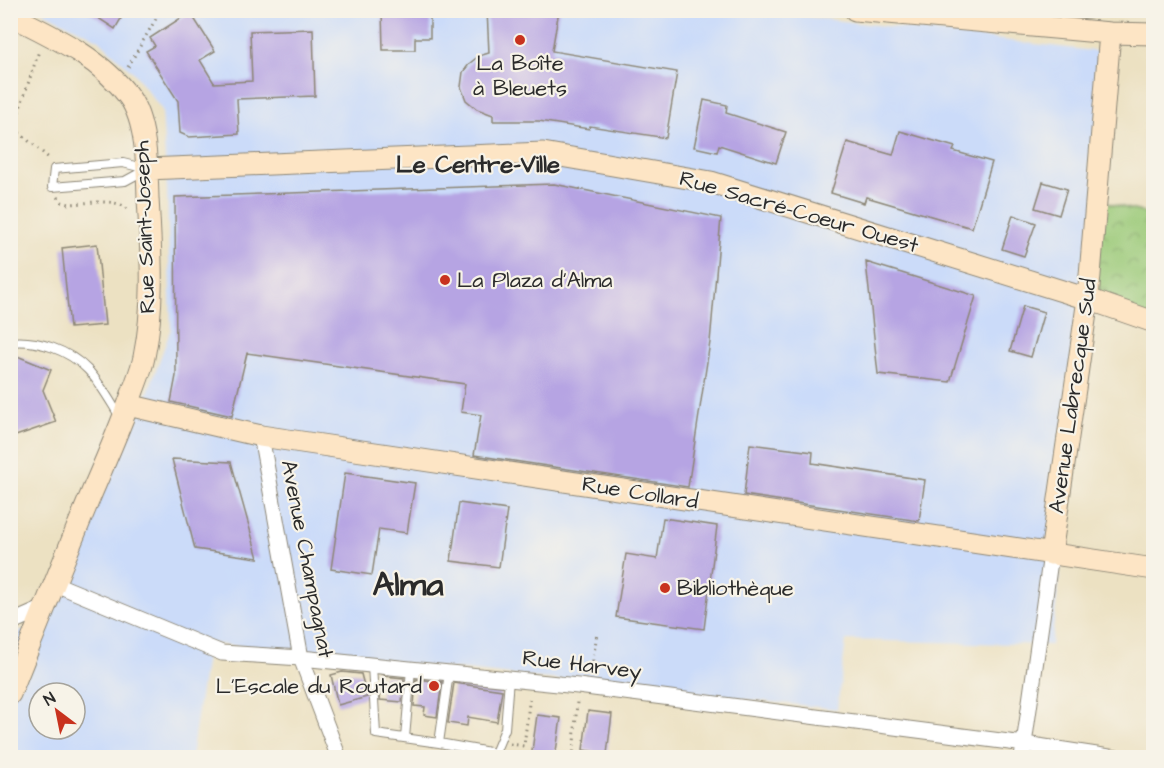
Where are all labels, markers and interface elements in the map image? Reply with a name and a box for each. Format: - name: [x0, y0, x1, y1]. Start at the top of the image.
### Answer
- marker: La Boîte à Bleuets: [513, 33, 527, 47]
- place label: La Boîte à Bleuets: [473, 48, 567, 104]
- street label: Rue Saint-Joseph: [126, 140, 164, 314]
- district label: Le Centre-Ville: [396, 148, 560, 182]
- street label: Rue Sacré-Coeur Ouest: [676, 163, 922, 261]
- place label: La Plaza d'Alma: [457, 265, 613, 296]
- marker: La Plaza d'Alma: [438, 273, 452, 287]
- street label: Avenue Labrecque Sud: [1041, 277, 1105, 515]
- street label: Avenue Champagnat: [272, 457, 341, 661]
- street label: Rue Collard: [580, 469, 700, 517]
- district label: Alma: [373, 561, 444, 609]
- place label: Bibliothèque: [677, 573, 794, 604]
- marker: Bibliothèque: [658, 581, 672, 595]
- street label: Rue Harvey: [521, 642, 643, 689]
- place label: L'Escale du Routard: [216, 671, 422, 702]
- marker: L'Escale du Routard: [427, 679, 441, 693]
- north arrow: [27, 681, 87, 741]
- text: N: [39, 687, 60, 711]

